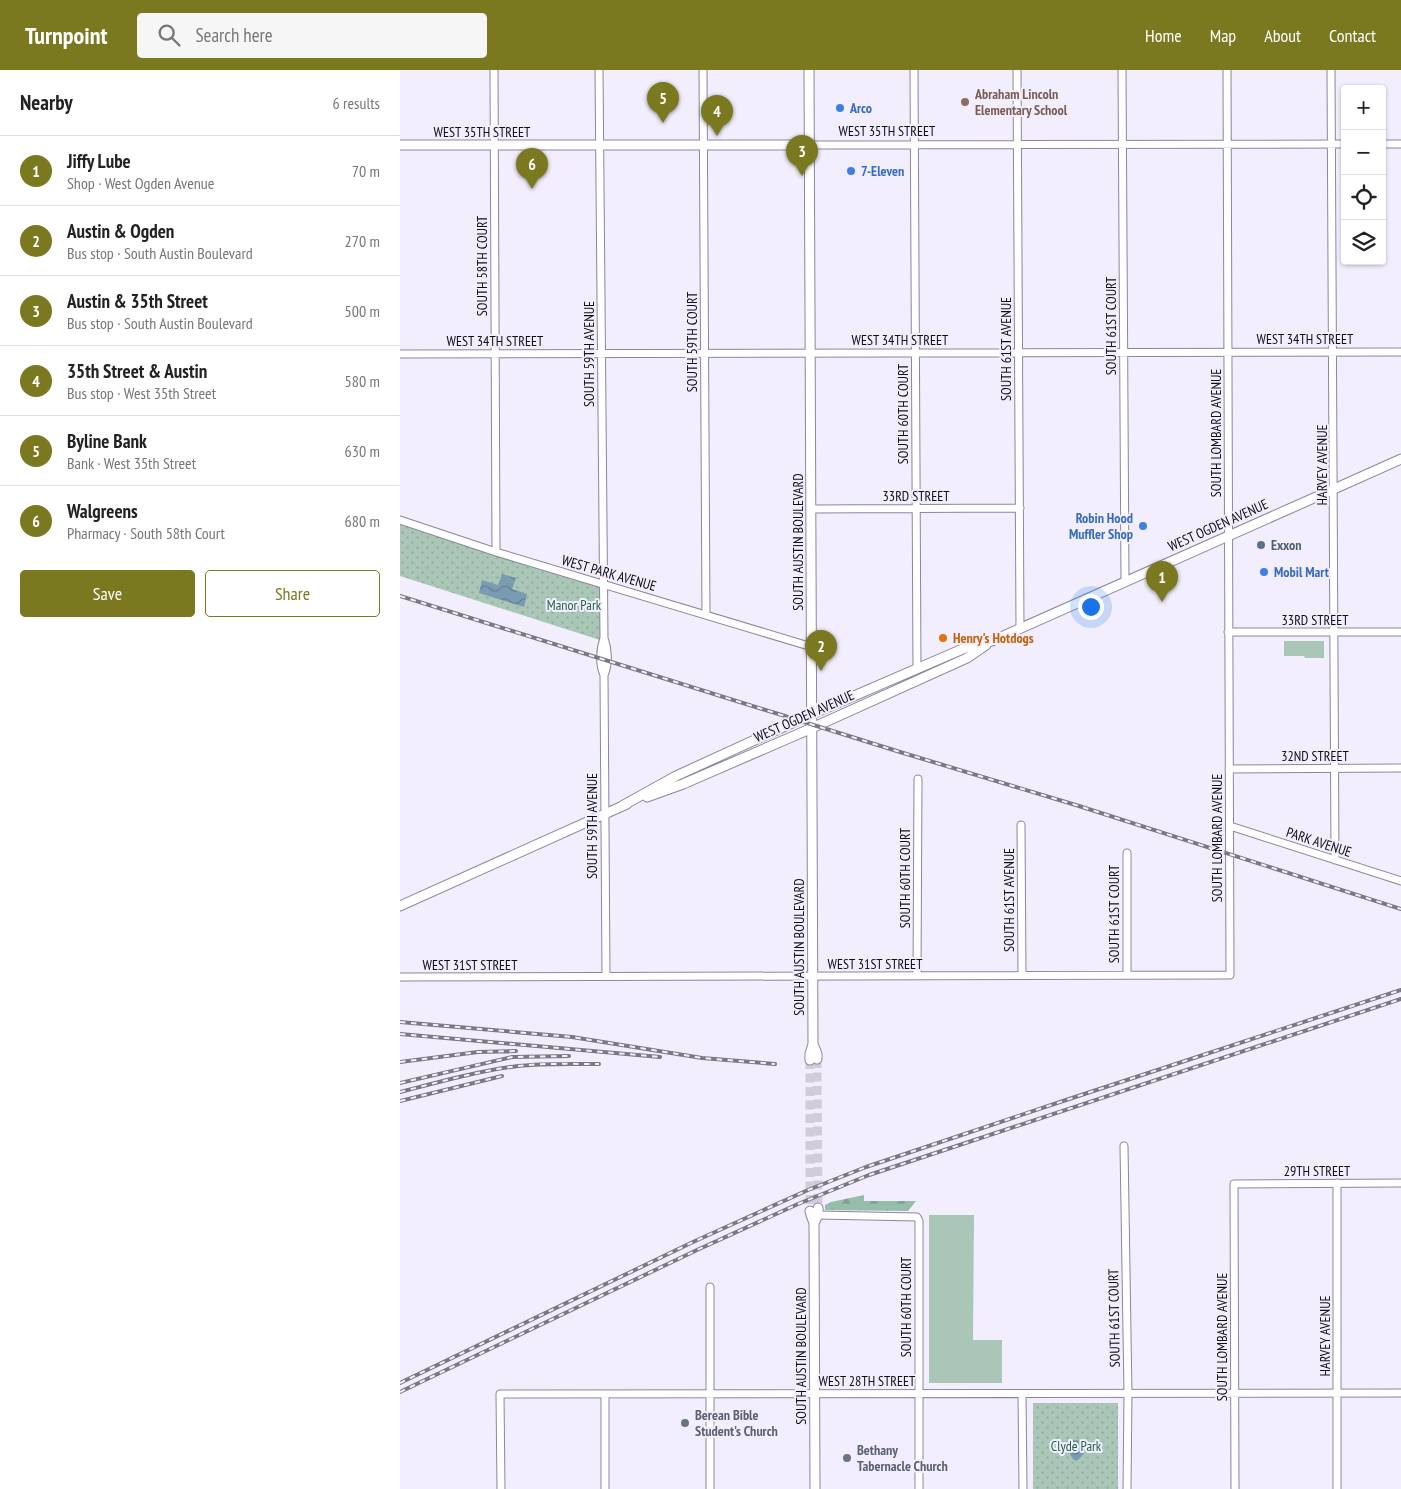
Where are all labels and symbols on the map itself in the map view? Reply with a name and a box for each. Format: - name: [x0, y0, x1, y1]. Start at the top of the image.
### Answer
- pin: 5: [647, 82, 679, 123]
- place label: Abraham Lincoln Elementary School: [974, 85, 1068, 119]
- pin: 4: [701, 95, 733, 136]
- marker: Abraham Lincoln Elementary School: [959, 96, 971, 108]
- place label: Arco: [849, 99, 872, 117]
- marker: Arco: [834, 102, 846, 114]
- street label: WEST 35TH STREET: [839, 122, 936, 140]
- street label: WEST 35TH STREET: [434, 123, 531, 141]
- pin: 3: [786, 135, 818, 176]
- pin: 6: [516, 148, 548, 189]
- place label: 7-Eleven: [861, 162, 904, 180]
- marker: 7-Eleven: [845, 165, 857, 177]
- street label: SOUTH 58TH COURT: [473, 215, 491, 316]
- street label: SOUTH 61ST COURT: [1102, 276, 1120, 375]
- street label: SOUTH 59TH COURT: [683, 291, 701, 392]
- street label: SOUTH 61ST AVENUE: [997, 297, 1015, 401]
- street label: SOUTH 59TH AVENUE: [580, 301, 598, 407]
- street label: WEST 34TH STREET: [1257, 330, 1354, 348]
- street label: WEST 34TH STREET: [852, 331, 949, 349]
- street label: WEST 34TH STREET: [447, 332, 544, 350]
- street label: SOUTH 60TH COURT: [894, 363, 912, 464]
- street label: SOUTH LOMBARD AVENUE: [1207, 369, 1225, 497]
- street label: HARVEY AVENUE: [1313, 425, 1331, 505]
- street label: SOUTH AUSTIN BOULEVARD: [789, 473, 807, 611]
- street label: 33RD STREET: [883, 487, 950, 505]
- street label: WEST OGDEN AVENUE: [1165, 495, 1271, 555]
- place label: Robin Hood Muffler Shop: [1069, 509, 1133, 543]
- marker: Robin Hood Muffler Shop: [1137, 520, 1149, 532]
- place label: Exxon: [1271, 536, 1301, 554]
- marker: Exxon: [1255, 539, 1267, 551]
- street label: WEST PARK AVENUE: [560, 551, 658, 595]
- pin: 1: [1146, 561, 1178, 602]
- place label: Mobil Mart: [1274, 563, 1329, 581]
- marker: Mobil Mart: [1258, 566, 1270, 578]
- your location: [1078, 594, 1104, 620]
- park label: Manor Park: [547, 596, 602, 614]
- street label: 33RD STREET: [1282, 611, 1349, 629]
- place label: Henry's Hotdogs: [953, 629, 1034, 647]
- pin: 2: [805, 630, 837, 671]
- marker: Henry's Hotdogs: [937, 632, 949, 644]
- street label: WEST OGDEN AVENUE: [751, 686, 857, 746]
- street label: 32ND STREET: [1281, 747, 1350, 765]
- street label: SOUTH 59TH AVENUE: [583, 773, 601, 879]
- street label: SOUTH LOMBARD AVENUE: [1208, 774, 1226, 902]
- street label: PARK AVENUE: [1284, 823, 1354, 861]
- street label: SOUTH 60TH COURT: [896, 827, 914, 928]
- street label: SOUTH 61ST AVENUE: [1000, 848, 1018, 952]
- street label: SOUTH 61ST COURT: [1105, 864, 1123, 963]
- street label: SOUTH AUSTIN BOULEVARD: [790, 878, 808, 1016]
- street label: WEST 31ST STREET: [828, 955, 923, 973]
- street label: WEST 31ST STREET: [423, 956, 518, 974]
- street label: 29TH STREET: [1284, 1162, 1351, 1180]
- street label: SOUTH 60TH COURT: [897, 1256, 915, 1357]
- street label: SOUTH 61ST COURT: [1104, 1268, 1124, 1367]
- street label: SOUTH LOMBARD AVENUE: [1213, 1273, 1231, 1401]
- street label: SOUTH AUSTIN BOULEVARD: [792, 1287, 810, 1425]
- street label: HARVEY AVENUE: [1316, 1296, 1334, 1376]
- street label: WEST 28TH STREET: [819, 1372, 916, 1390]
- place label: Berean Bible Student's Church: [695, 1406, 778, 1440]
- marker: Berean Bible Student's Church: [679, 1417, 691, 1429]
- park label: Clyde Park: [1051, 1437, 1102, 1455]
- place label: Bethany Tabernacle Church: [857, 1441, 948, 1475]
- marker: Bethany Tabernacle Church: [841, 1452, 853, 1464]

